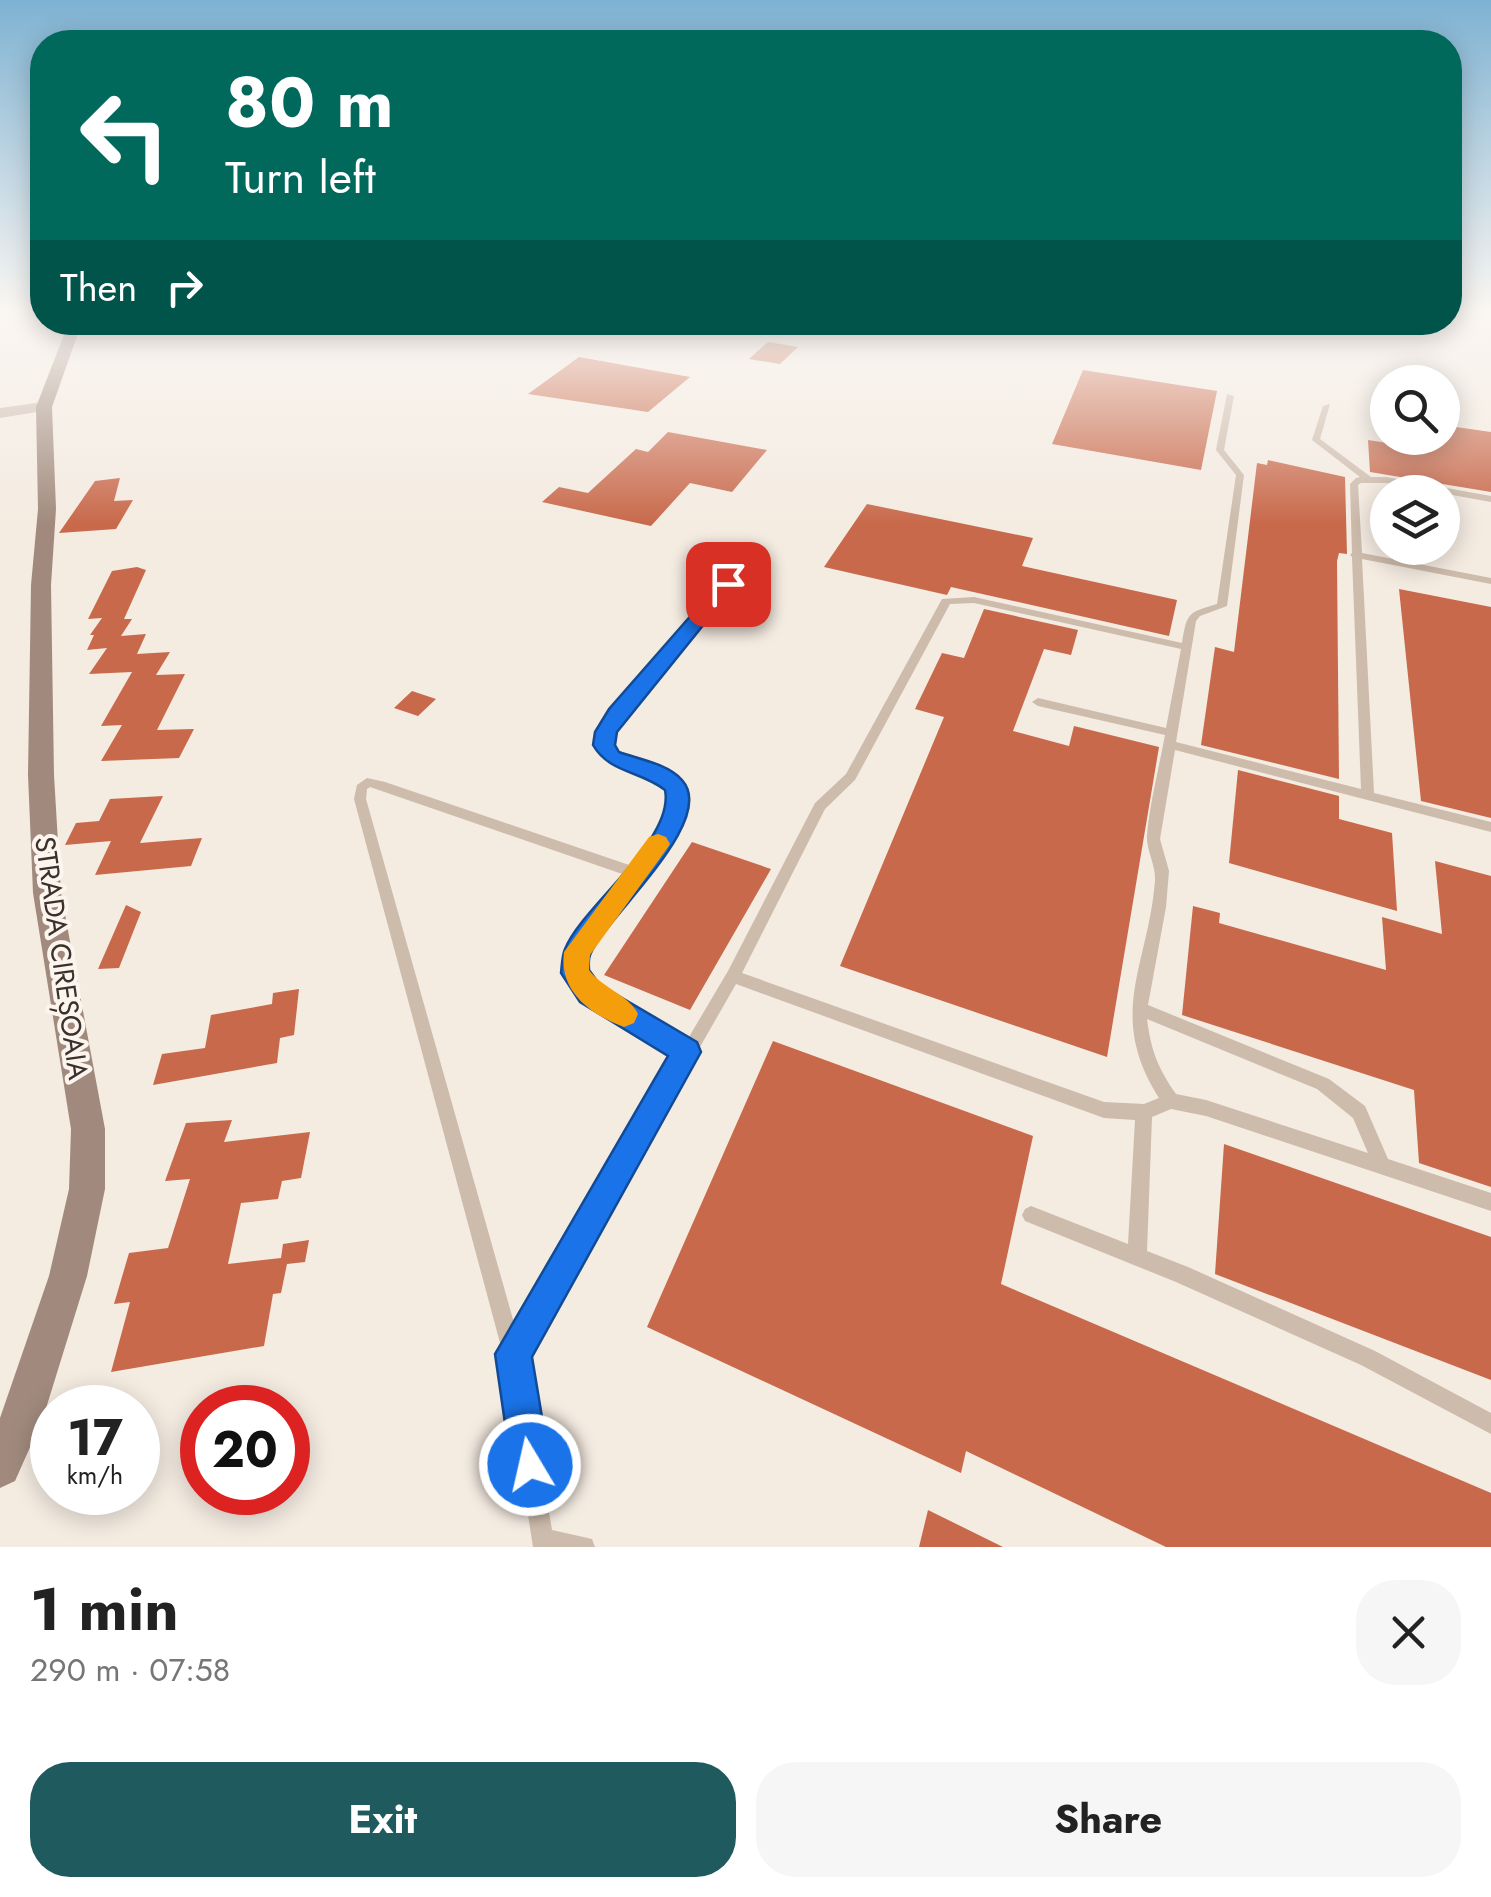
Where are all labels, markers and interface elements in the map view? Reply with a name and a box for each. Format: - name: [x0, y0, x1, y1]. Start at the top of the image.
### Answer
- text: 80 m: [225, 52, 394, 153]
- icon: left: [60, 70, 190, 200]
- text: Turn left: [225, 145, 376, 210]
- text: Then: [60, 260, 137, 315]
- icon: right: [157, 260, 212, 315]
- map controls: [1370, 365, 1460, 565]
- button: search: [1370, 365, 1460, 455]
- button: layers: [1370, 475, 1460, 565]
- pin: [686, 542, 771, 627]
- icon: arrive: [701, 557, 756, 612]
- street label: STRADA CIREȘOAIA: [24, 834, 99, 1083]
- speed limit sign: 20: [180, 1385, 310, 1515]
- text: 17: [67, 1401, 123, 1474]
- position arrow: [478, 1413, 582, 1517]
- text: km/h: [67, 1457, 123, 1493]
- text: 1 min: [30, 1566, 179, 1653]
- button: close: [1356, 1580, 1461, 1685]
- text: 290 m · 07:58: [30, 1647, 230, 1693]
- button: Exit: [30, 1762, 736, 1877]
- button: Share: [756, 1762, 1461, 1877]

